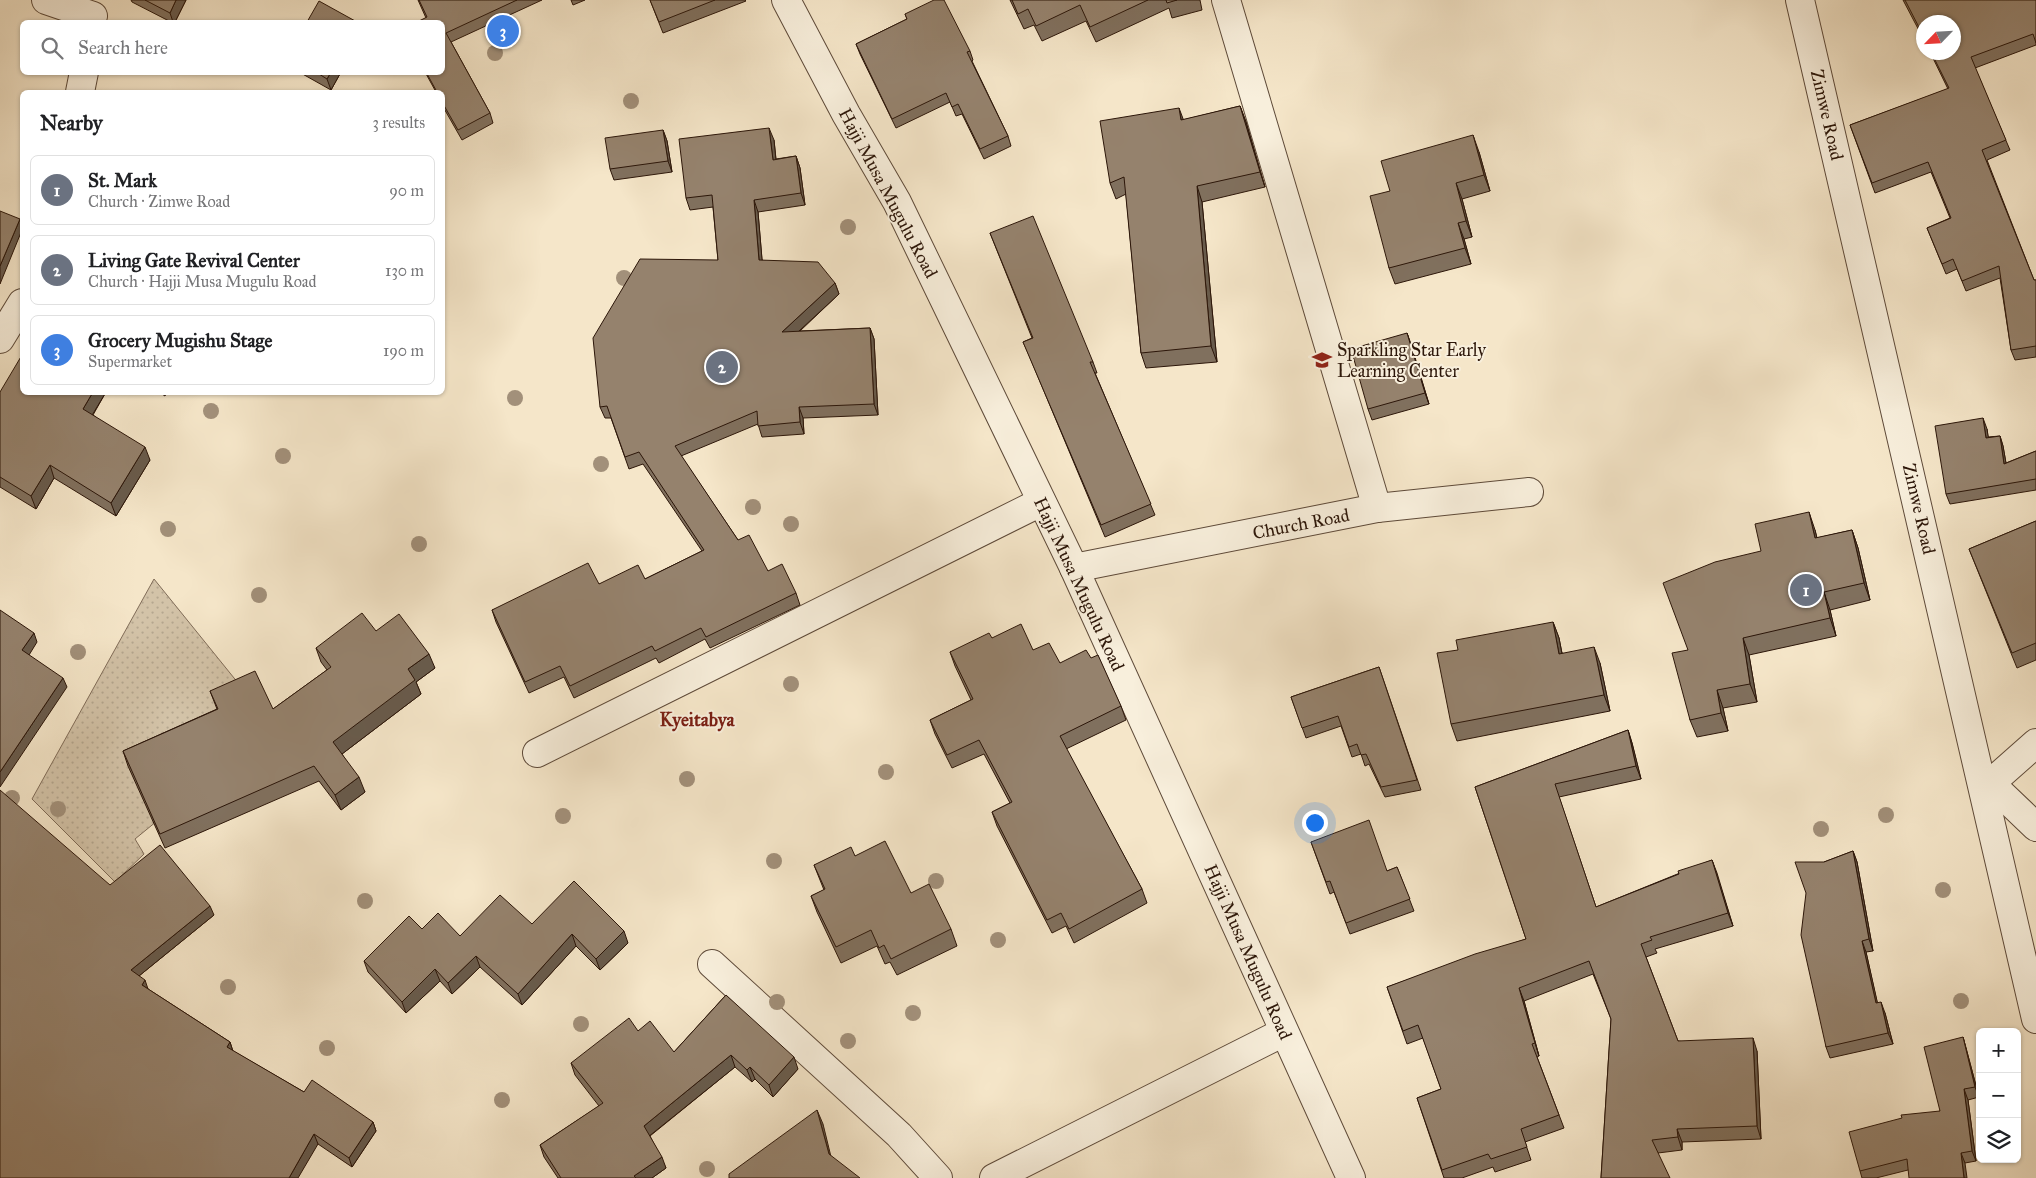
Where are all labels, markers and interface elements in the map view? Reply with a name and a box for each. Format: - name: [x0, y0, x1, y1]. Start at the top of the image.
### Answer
- pin: 3: [487, 12, 519, 50]
- north arrow: [1916, 15, 1961, 60]
- search box: [20, 20, 445, 75]
- icon: search: [38, 34, 66, 62]
- text: Search here: [78, 36, 168, 59]
- street label: Zimwe Road: [1806, 67, 1848, 163]
- street label: Hajji Musa Mugulu Road: [833, 104, 942, 282]
- text: Nearby: [40, 110, 103, 136]
- text: 3 results: [372, 113, 425, 132]
- text: St. Mark: [88, 169, 157, 192]
- text: 1: [54, 181, 60, 200]
- text: 90 m: [389, 181, 424, 200]
- text: Church · Zimwe Road: [88, 192, 230, 211]
- text: Living Gate Revival Center: [88, 249, 300, 272]
- text: 2: [53, 261, 61, 280]
- text: 130 m: [385, 261, 424, 280]
- text: Church · Hajji Musa Mugulu Road: [88, 272, 317, 291]
- text: Grocery Mugishu Stage: [88, 329, 272, 352]
- place label: Sparkling Star Early Learning Center: [1337, 339, 1486, 383]
- text: 3: [54, 341, 60, 360]
- text: 190 m: [383, 341, 424, 360]
- pin: 2: [706, 348, 738, 386]
- school or university icon: Sparkling Star Early Learning Center: [1311, 349, 1333, 371]
- text: Supermarket: [88, 352, 172, 371]
- street label: Zimwe Road: [1898, 461, 1940, 557]
- street label: Hajji Musa Mugulu Road: [1028, 493, 1129, 675]
- street label: Church Road: [1251, 504, 1351, 544]
- pin: 1: [1790, 571, 1822, 609]
- district label: Kyeitabya: [659, 708, 736, 732]
- your location: [1302, 810, 1328, 836]
- street label: Hajji Musa Mugulu Road: [1198, 861, 1297, 1043]
- map controls: [1976, 1028, 2021, 1163]
- button: +: [1976, 1028, 2021, 1073]
- button: −: [1976, 1073, 2021, 1118]
- button: layers: [1976, 1118, 2021, 1163]

